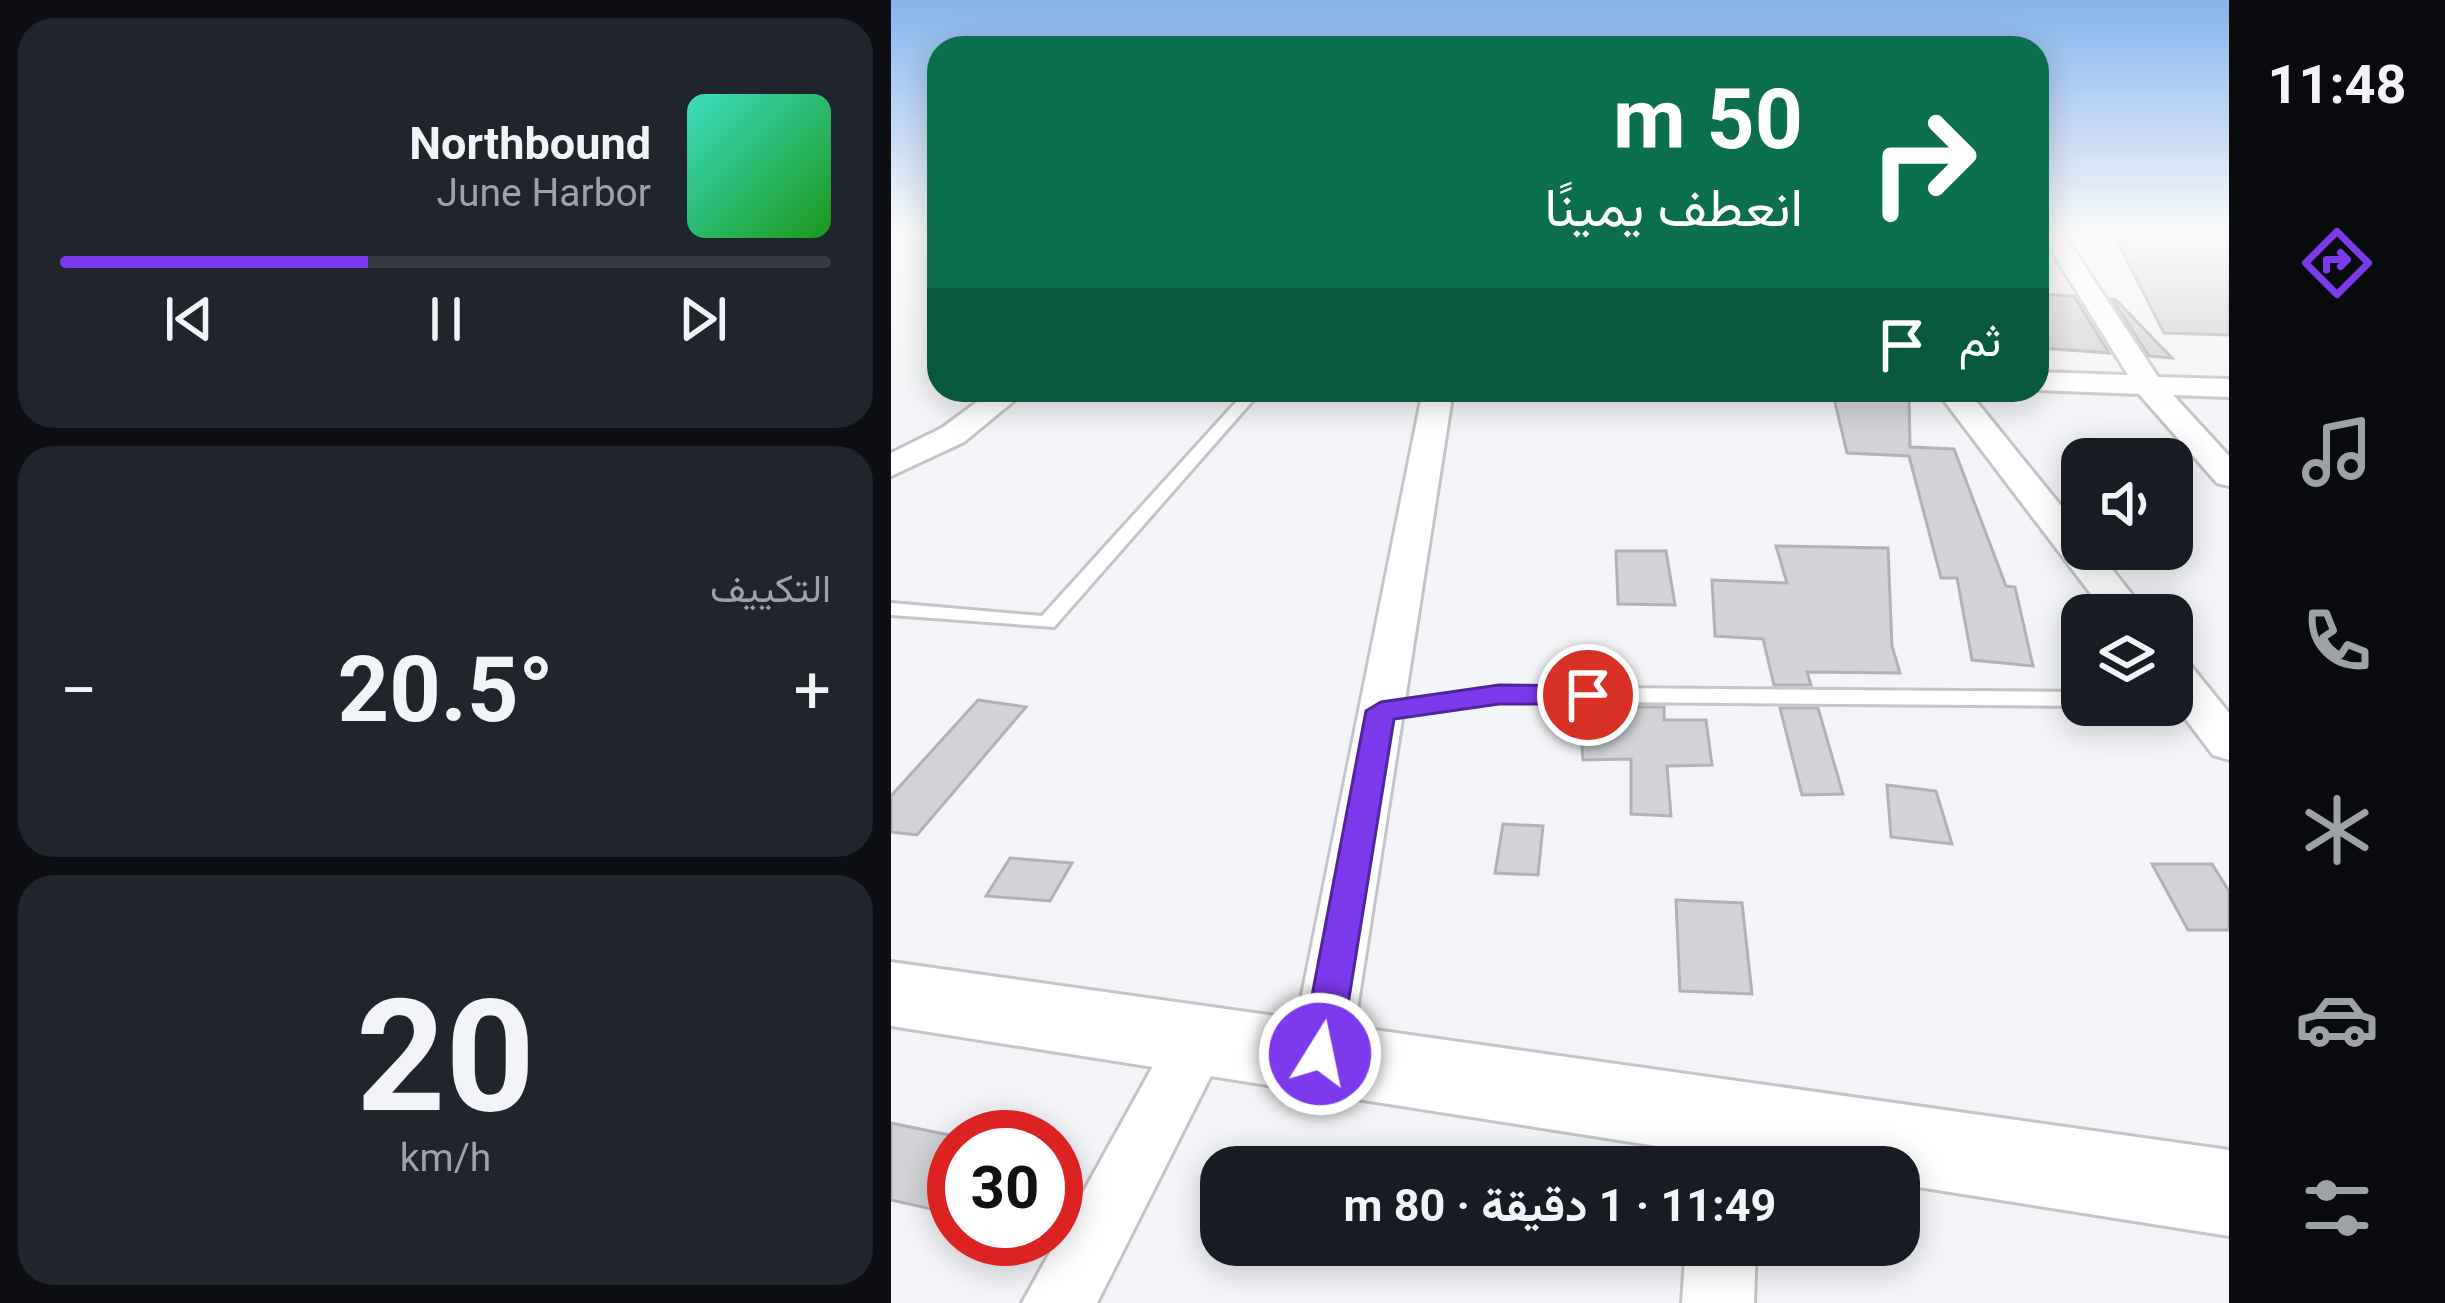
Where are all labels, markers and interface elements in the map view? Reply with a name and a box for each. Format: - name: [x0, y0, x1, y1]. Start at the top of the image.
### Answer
- text: 11:48: [2267, 53, 2407, 116]
- text: 50 m: [1613, 70, 1803, 169]
- icon: right: [1845, 84, 2001, 240]
- text: Northbound: [409, 117, 651, 170]
- text: June Harbor: [436, 170, 651, 216]
- text: انعطف يمينًا: [1544, 176, 1803, 239]
- icon: directions: [2295, 221, 2379, 305]
- icon: previous: [156, 286, 222, 352]
- icon: pause: [413, 286, 479, 352]
- icon: next: [670, 286, 736, 352]
- icon: arrive: [1869, 312, 1935, 378]
- text: ثم: [1959, 314, 2001, 367]
- icon: music: [2295, 410, 2379, 494]
- map controls: [2061, 438, 2193, 726]
- button: sound: [2061, 438, 2193, 570]
- text: التكييف: [710, 566, 831, 612]
- button: layers: [2061, 594, 2193, 726]
- icon: phone: [2295, 599, 2379, 683]
- text: 20.5°: [338, 638, 554, 743]
- pin: [1537, 644, 1639, 746]
- text: −: [60, 652, 98, 729]
- text: +: [794, 652, 831, 729]
- icon: arrive: [1555, 662, 1621, 728]
- icon: climate: [2295, 788, 2379, 872]
- text: 20: [356, 965, 535, 1148]
- icon: car: [2295, 977, 2379, 1061]
- position arrow: [1257, 991, 1383, 1117]
- speed limit sign: 30: [927, 1110, 1083, 1266]
- text: km/h: [400, 1135, 491, 1181]
- icon: filters: [2295, 1166, 2379, 1250]
- text: 11:49 · 1 دقيقة · 80 m: [1344, 1179, 1776, 1232]

